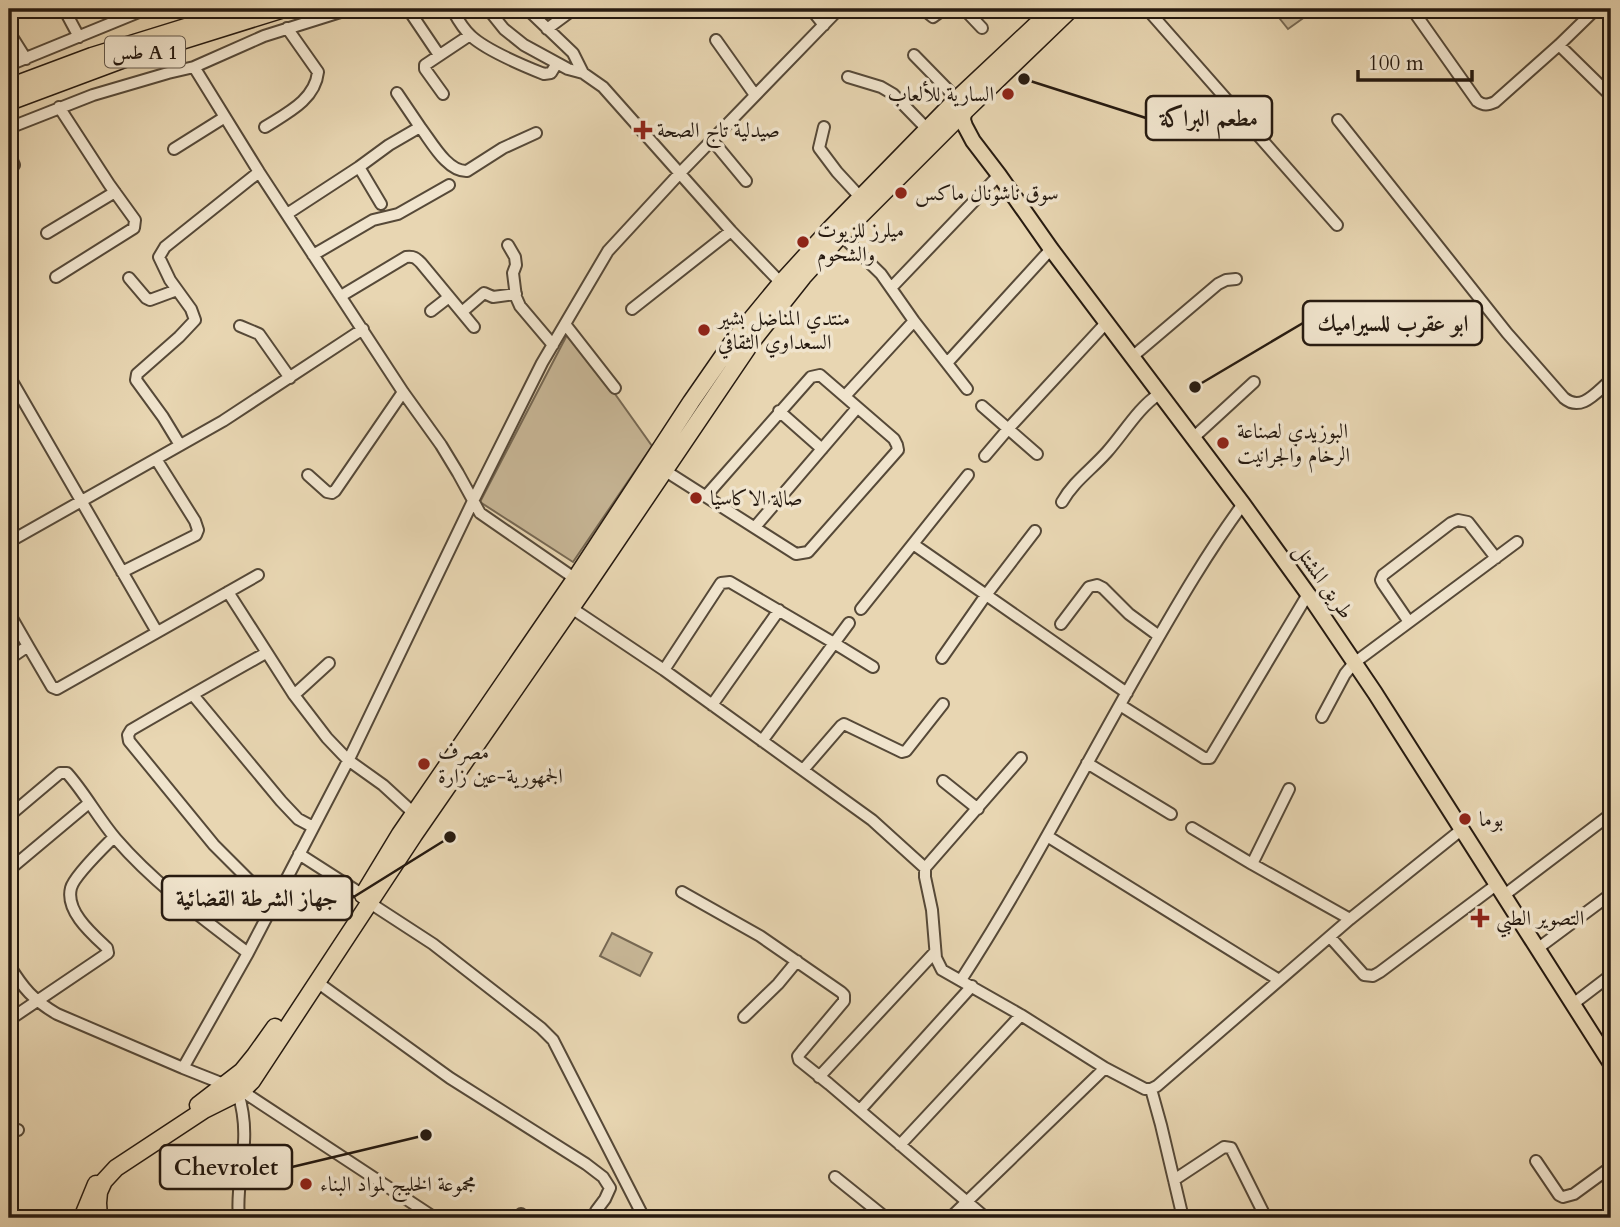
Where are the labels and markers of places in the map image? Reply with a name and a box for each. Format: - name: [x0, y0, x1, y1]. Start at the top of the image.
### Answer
- place label: السارية للألعاب: [888, 80, 994, 109]
- marker: السارية للألعاب: [1000, 86, 1016, 102]
- callout: مطعم البراكة: [1146, 96, 1272, 140]
- place label: صيدلية تاج الصحة: [657, 116, 780, 149]
- marker: صيدلية تاج الصحة: [635, 122, 651, 138]
- place label: سوق ناشونال ماكس: [915, 179, 1059, 208]
- marker: سوق ناشونال ماكس: [893, 185, 909, 201]
- place label: ميلرز للزيوت والشحوم: [817, 216, 904, 272]
- marker: ميلرز للزيوت والشحوم: [795, 234, 811, 250]
- callout: ابو عقرب للسيراميك: [1303, 301, 1482, 345]
- place label: منتدي المناضل بشير السعداوي الثقافي: [716, 304, 850, 359]
- marker: منتدي المناضل بشير السعداوي الثقافي: [696, 322, 712, 338]
- place label: البوزيدي لصناعة الرخام والجرانيت: [1237, 417, 1350, 473]
- marker: البوزيدي لصناعة الرخام والجرانيت: [1215, 435, 1231, 451]
- place label: صالة الاكاسيا: [710, 484, 803, 513]
- marker: صالة الاكاسيا: [688, 490, 704, 506]
- place label: مصرف الجمهورية-عين زارة: [438, 738, 563, 791]
- marker: مصرف الجمهورية-عين زارة: [416, 756, 432, 772]
- place label: بوما: [1479, 805, 1503, 834]
- marker: بوما: [1457, 811, 1473, 827]
- callout: جهاز الشرطة القضائية: [162, 876, 352, 920]
- place label: التصوير الطبي: [1496, 904, 1584, 938]
- marker: التصوير الطبي: [1470, 908, 1490, 928]
- callout: Chevrolet: [160, 1145, 292, 1189]
- place label: مجموعة الخليج لمواد البناء: [320, 1170, 476, 1203]
- marker: مجموعة الخليج لمواد البناء: [298, 1176, 314, 1192]

